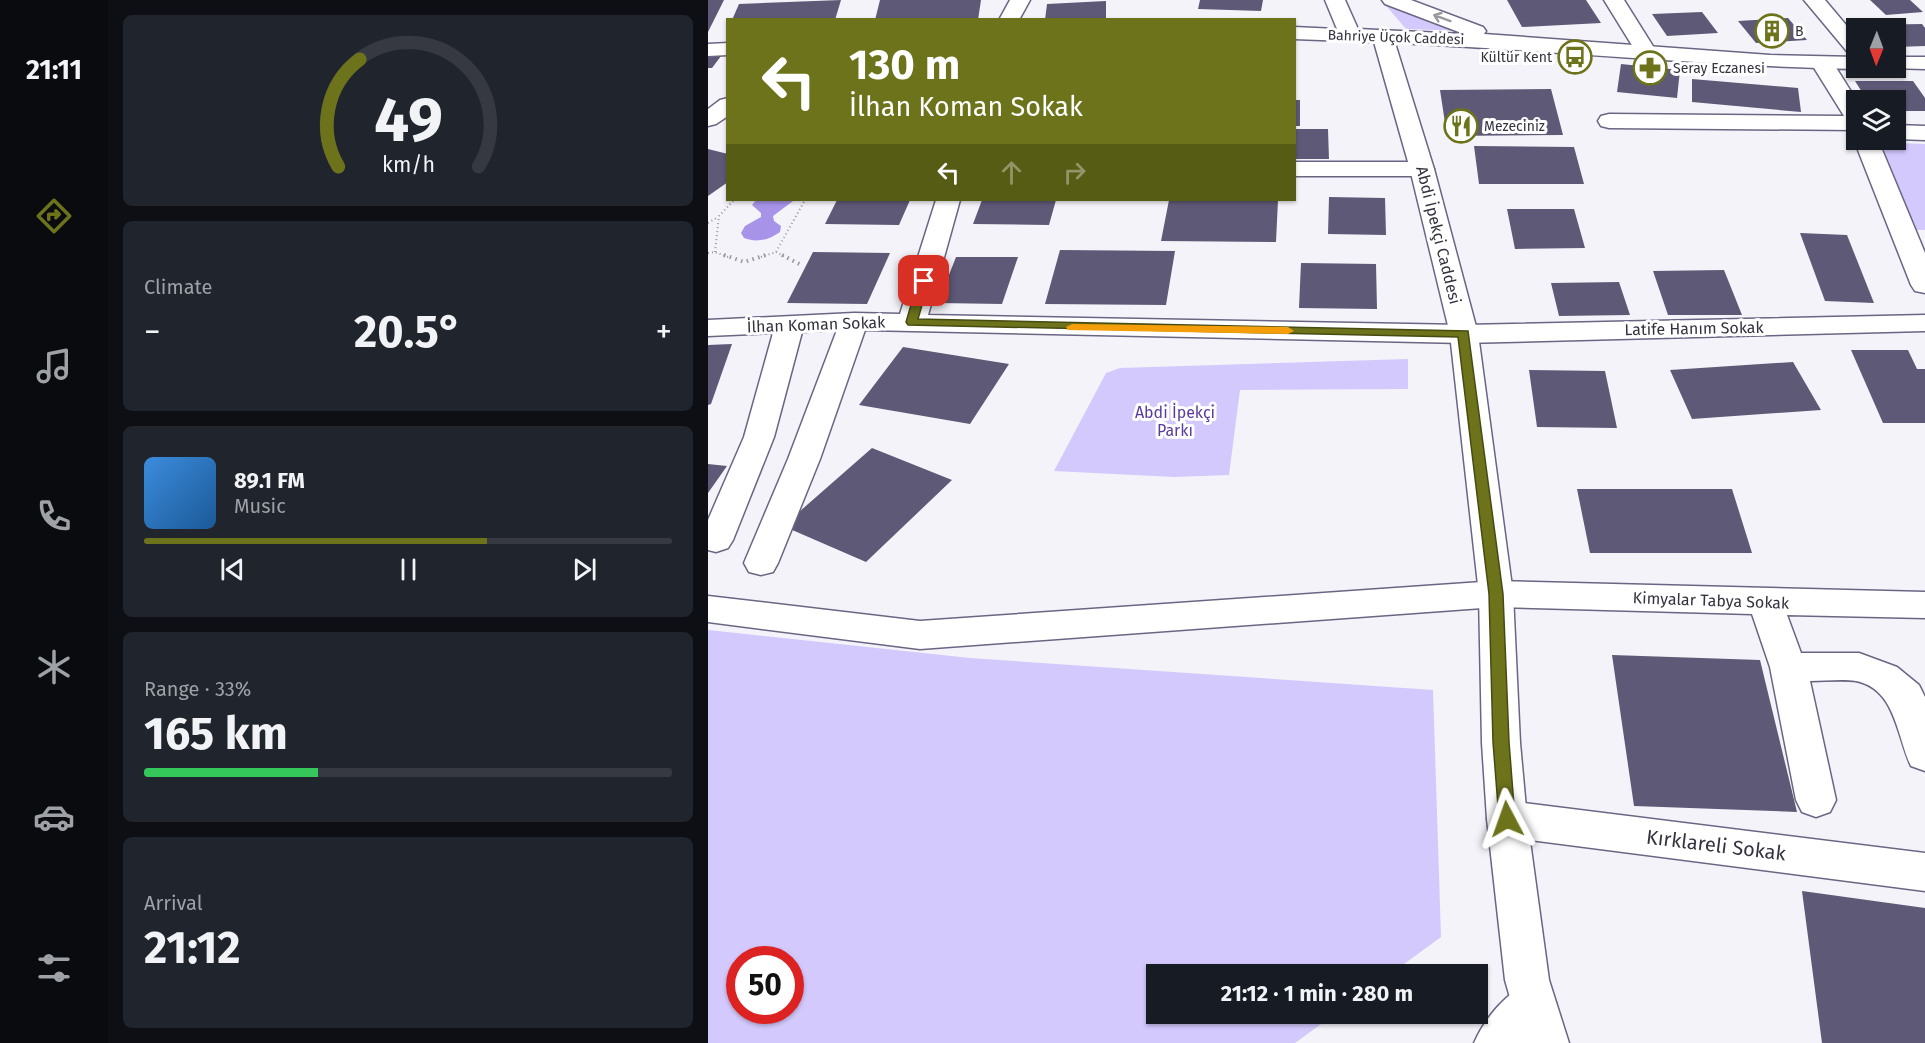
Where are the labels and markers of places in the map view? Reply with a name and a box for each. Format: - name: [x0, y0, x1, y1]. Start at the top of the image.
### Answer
- building icon: B: [1754, 13, 1790, 49]
- place label: B: [1795, 23, 1804, 40]
- bus stop icon: Kültür Kent: [1557, 39, 1593, 75]
- place label: Kültür Kent: [1480, 49, 1553, 66]
- pharmacy icon: Seray Eczanesi: [1632, 50, 1668, 86]
- place label: Seray Eczanesi: [1673, 60, 1765, 77]
- restaurant icon: Mezeciniz: [1443, 108, 1479, 144]
- place label: Mezeciniz: [1484, 118, 1545, 135]
- pin: [898, 255, 949, 306]

